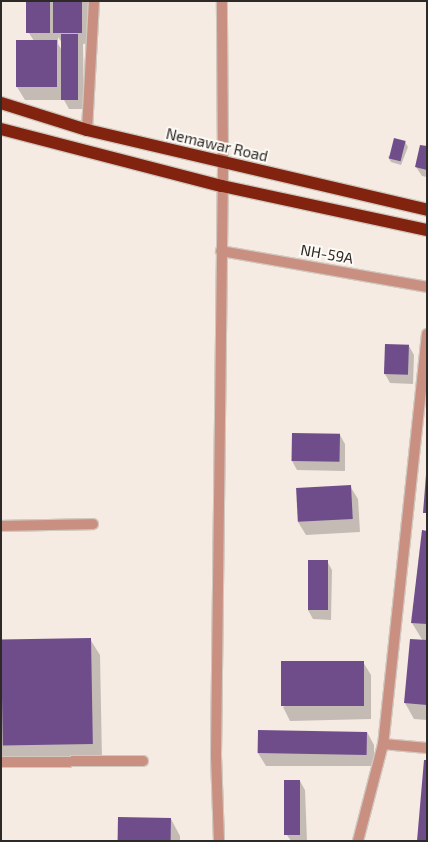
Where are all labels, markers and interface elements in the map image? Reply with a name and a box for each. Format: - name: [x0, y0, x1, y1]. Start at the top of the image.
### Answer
- street label: Nemawar Road: [164, 124, 270, 166]
- street label: NH-59A: [299, 241, 355, 267]

